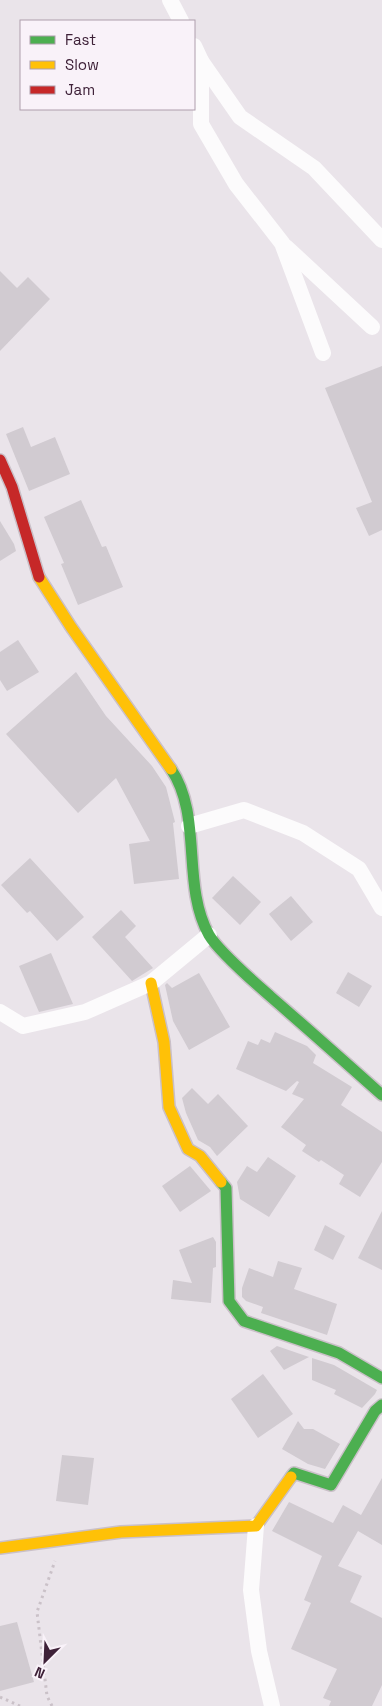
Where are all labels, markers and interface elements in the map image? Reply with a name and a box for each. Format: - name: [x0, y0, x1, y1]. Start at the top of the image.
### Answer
- legend: [20, 20, 195, 110]
- text: Fast: [65, 30, 96, 49]
- text: Slow: [65, 55, 99, 74]
- text: Jam: [65, 80, 95, 99]
- north arrow: [20, 1636, 70, 1686]
- text: N: [32, 1663, 48, 1683]

